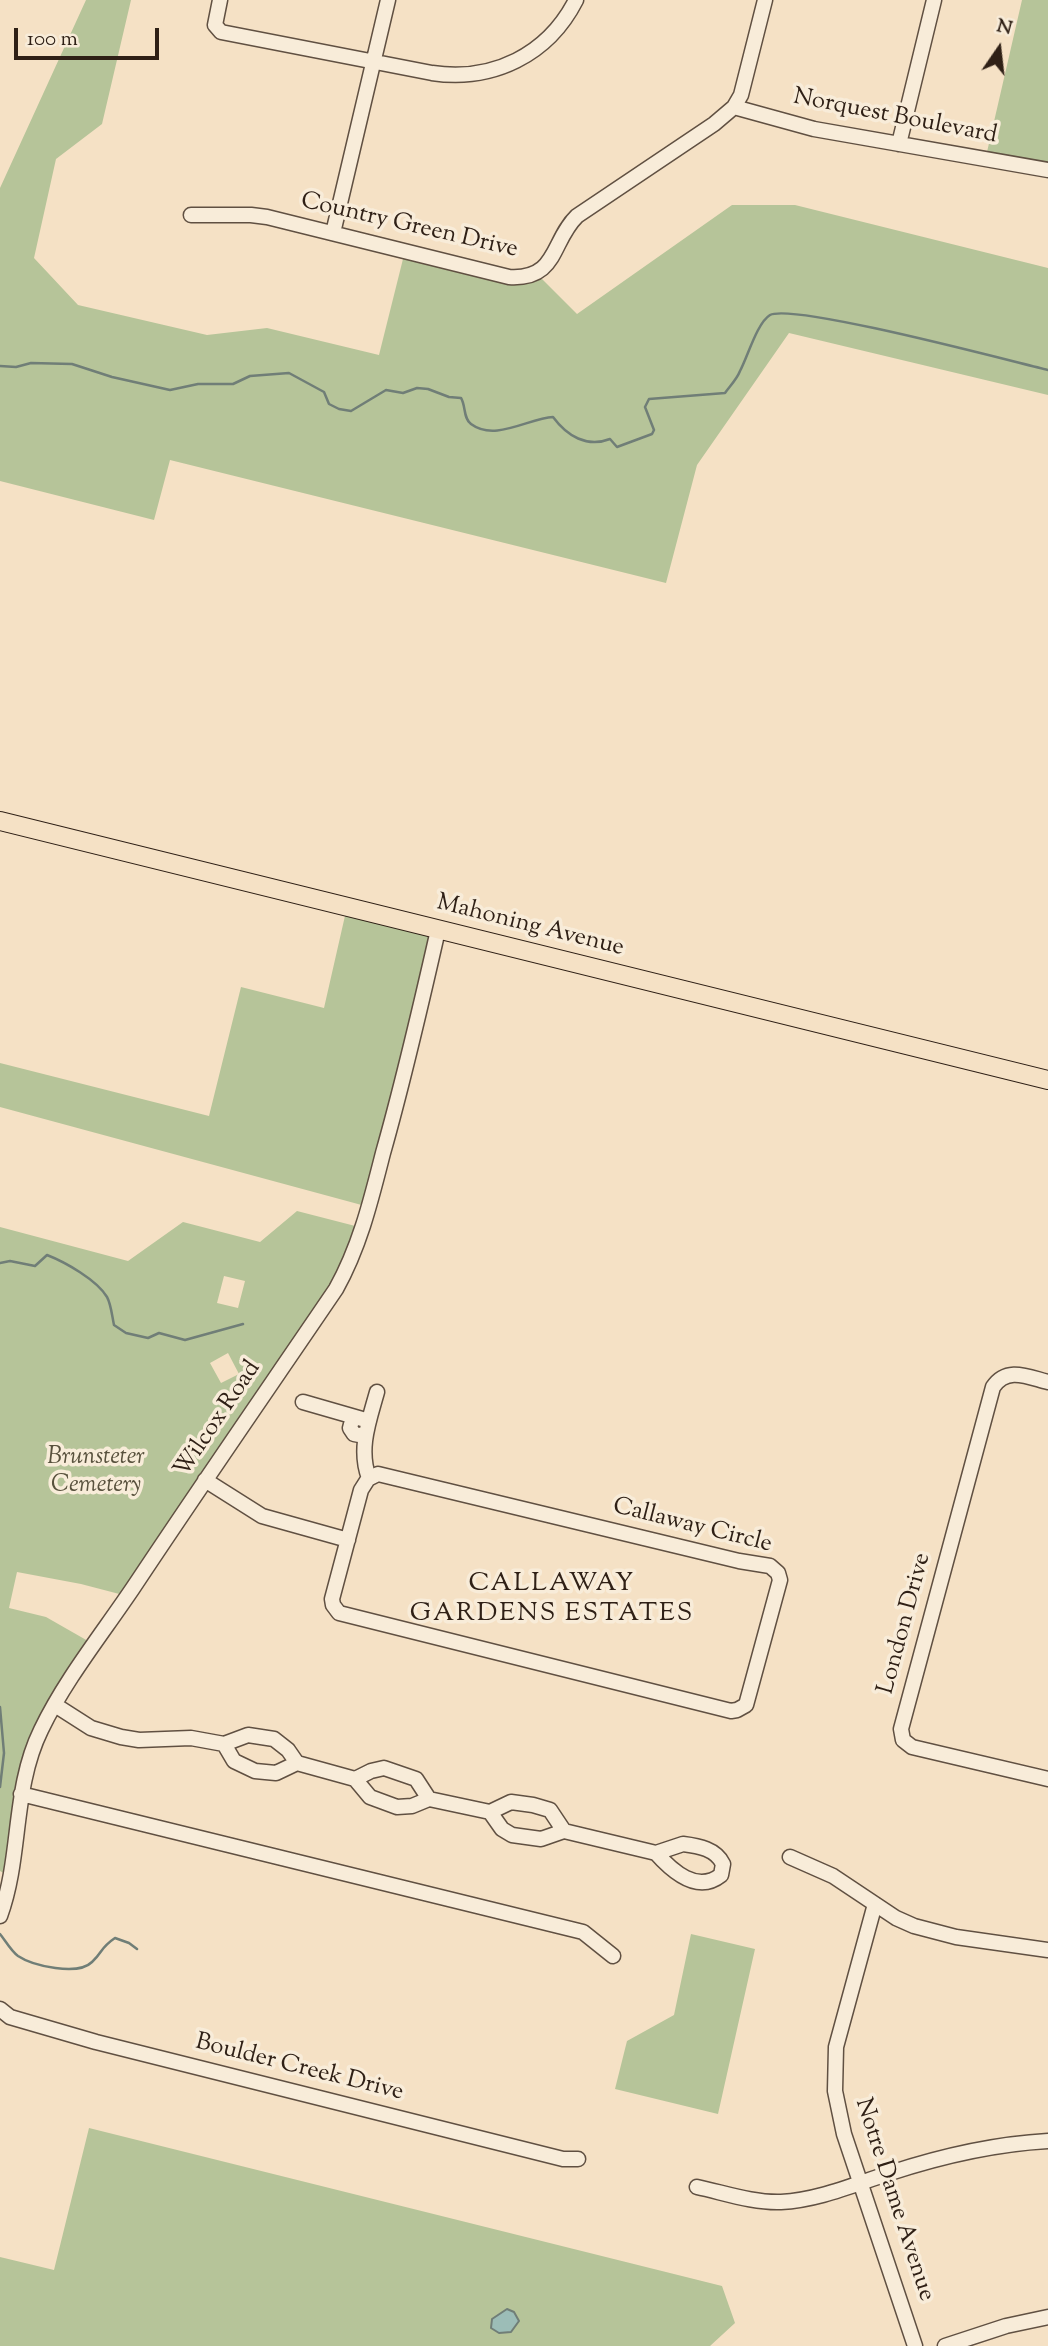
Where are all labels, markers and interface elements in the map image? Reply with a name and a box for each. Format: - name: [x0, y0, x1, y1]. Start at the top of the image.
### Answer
- text: N: [994, 13, 1015, 43]
- scale bar: [18, 14, 163, 58]
- north arrow: [964, 14, 1034, 84]
- text: 100 m: [27, 25, 78, 55]
- street label: Norquest Boulevard: [791, 84, 999, 152]
- street label: Country Green Drive: [298, 188, 520, 266]
- street label: Mahoning Avenue: [433, 890, 627, 964]
- street label: Wilcox Road: [169, 1356, 269, 1484]
- park label: Brunsteter Cemetery: [47, 1445, 145, 1501]
- street label: Callaway Circle: [609, 1493, 775, 1561]
- street label: London Drive: [873, 1550, 939, 1698]
- district label: CALLAWAY GARDENS ESTATES: [412, 1570, 692, 1632]
- street label: Boulder Creek Drive: [192, 2029, 406, 2109]
- street label: Notre Dame Avenue: [847, 2095, 939, 2305]

